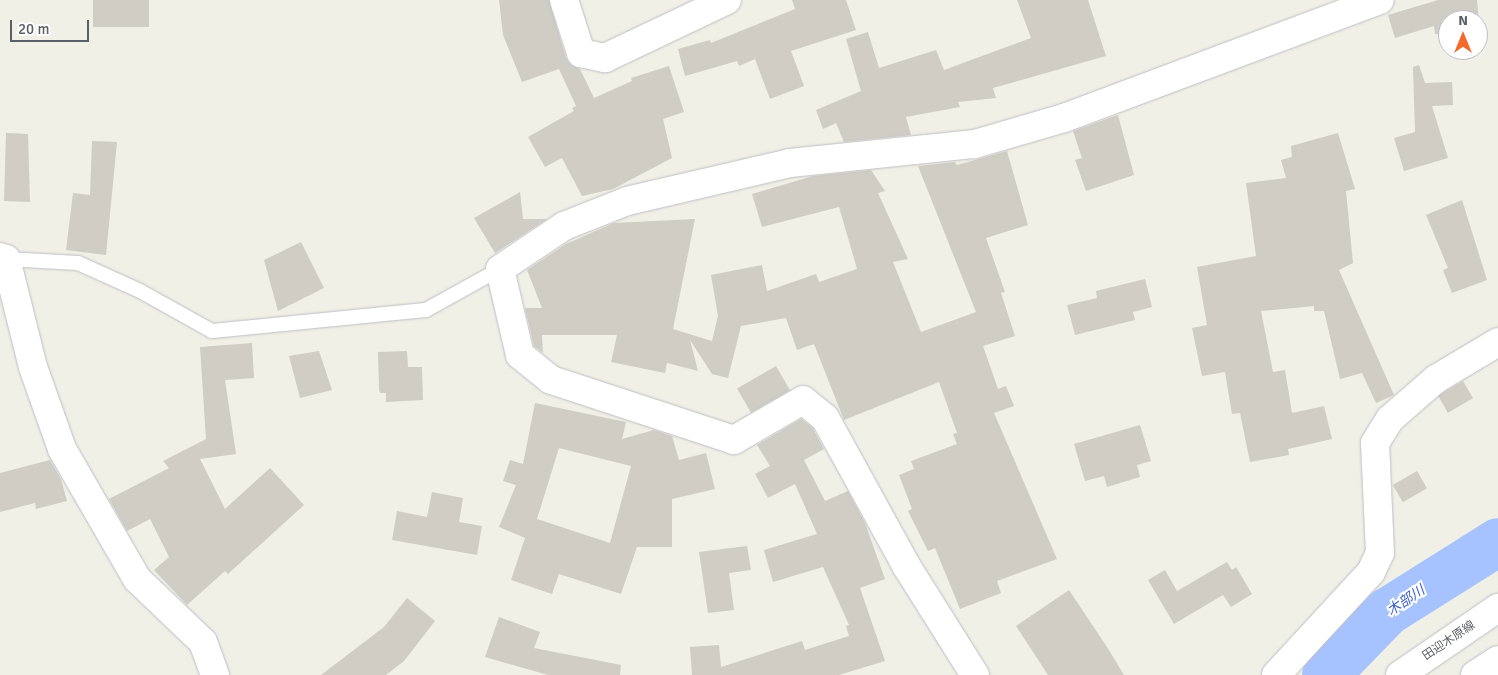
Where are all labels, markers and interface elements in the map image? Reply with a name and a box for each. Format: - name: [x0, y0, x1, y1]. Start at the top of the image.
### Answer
- scale bar: [12, 10, 91, 42]
- north arrow: [1438, 10, 1488, 60]
- text: N: [1458, 12, 1468, 29]
- text: 20 m: [18, 20, 49, 38]
- water label: 木部川: [1384, 582, 1428, 620]
- street label: 田迎木原線: [1420, 618, 1478, 664]

